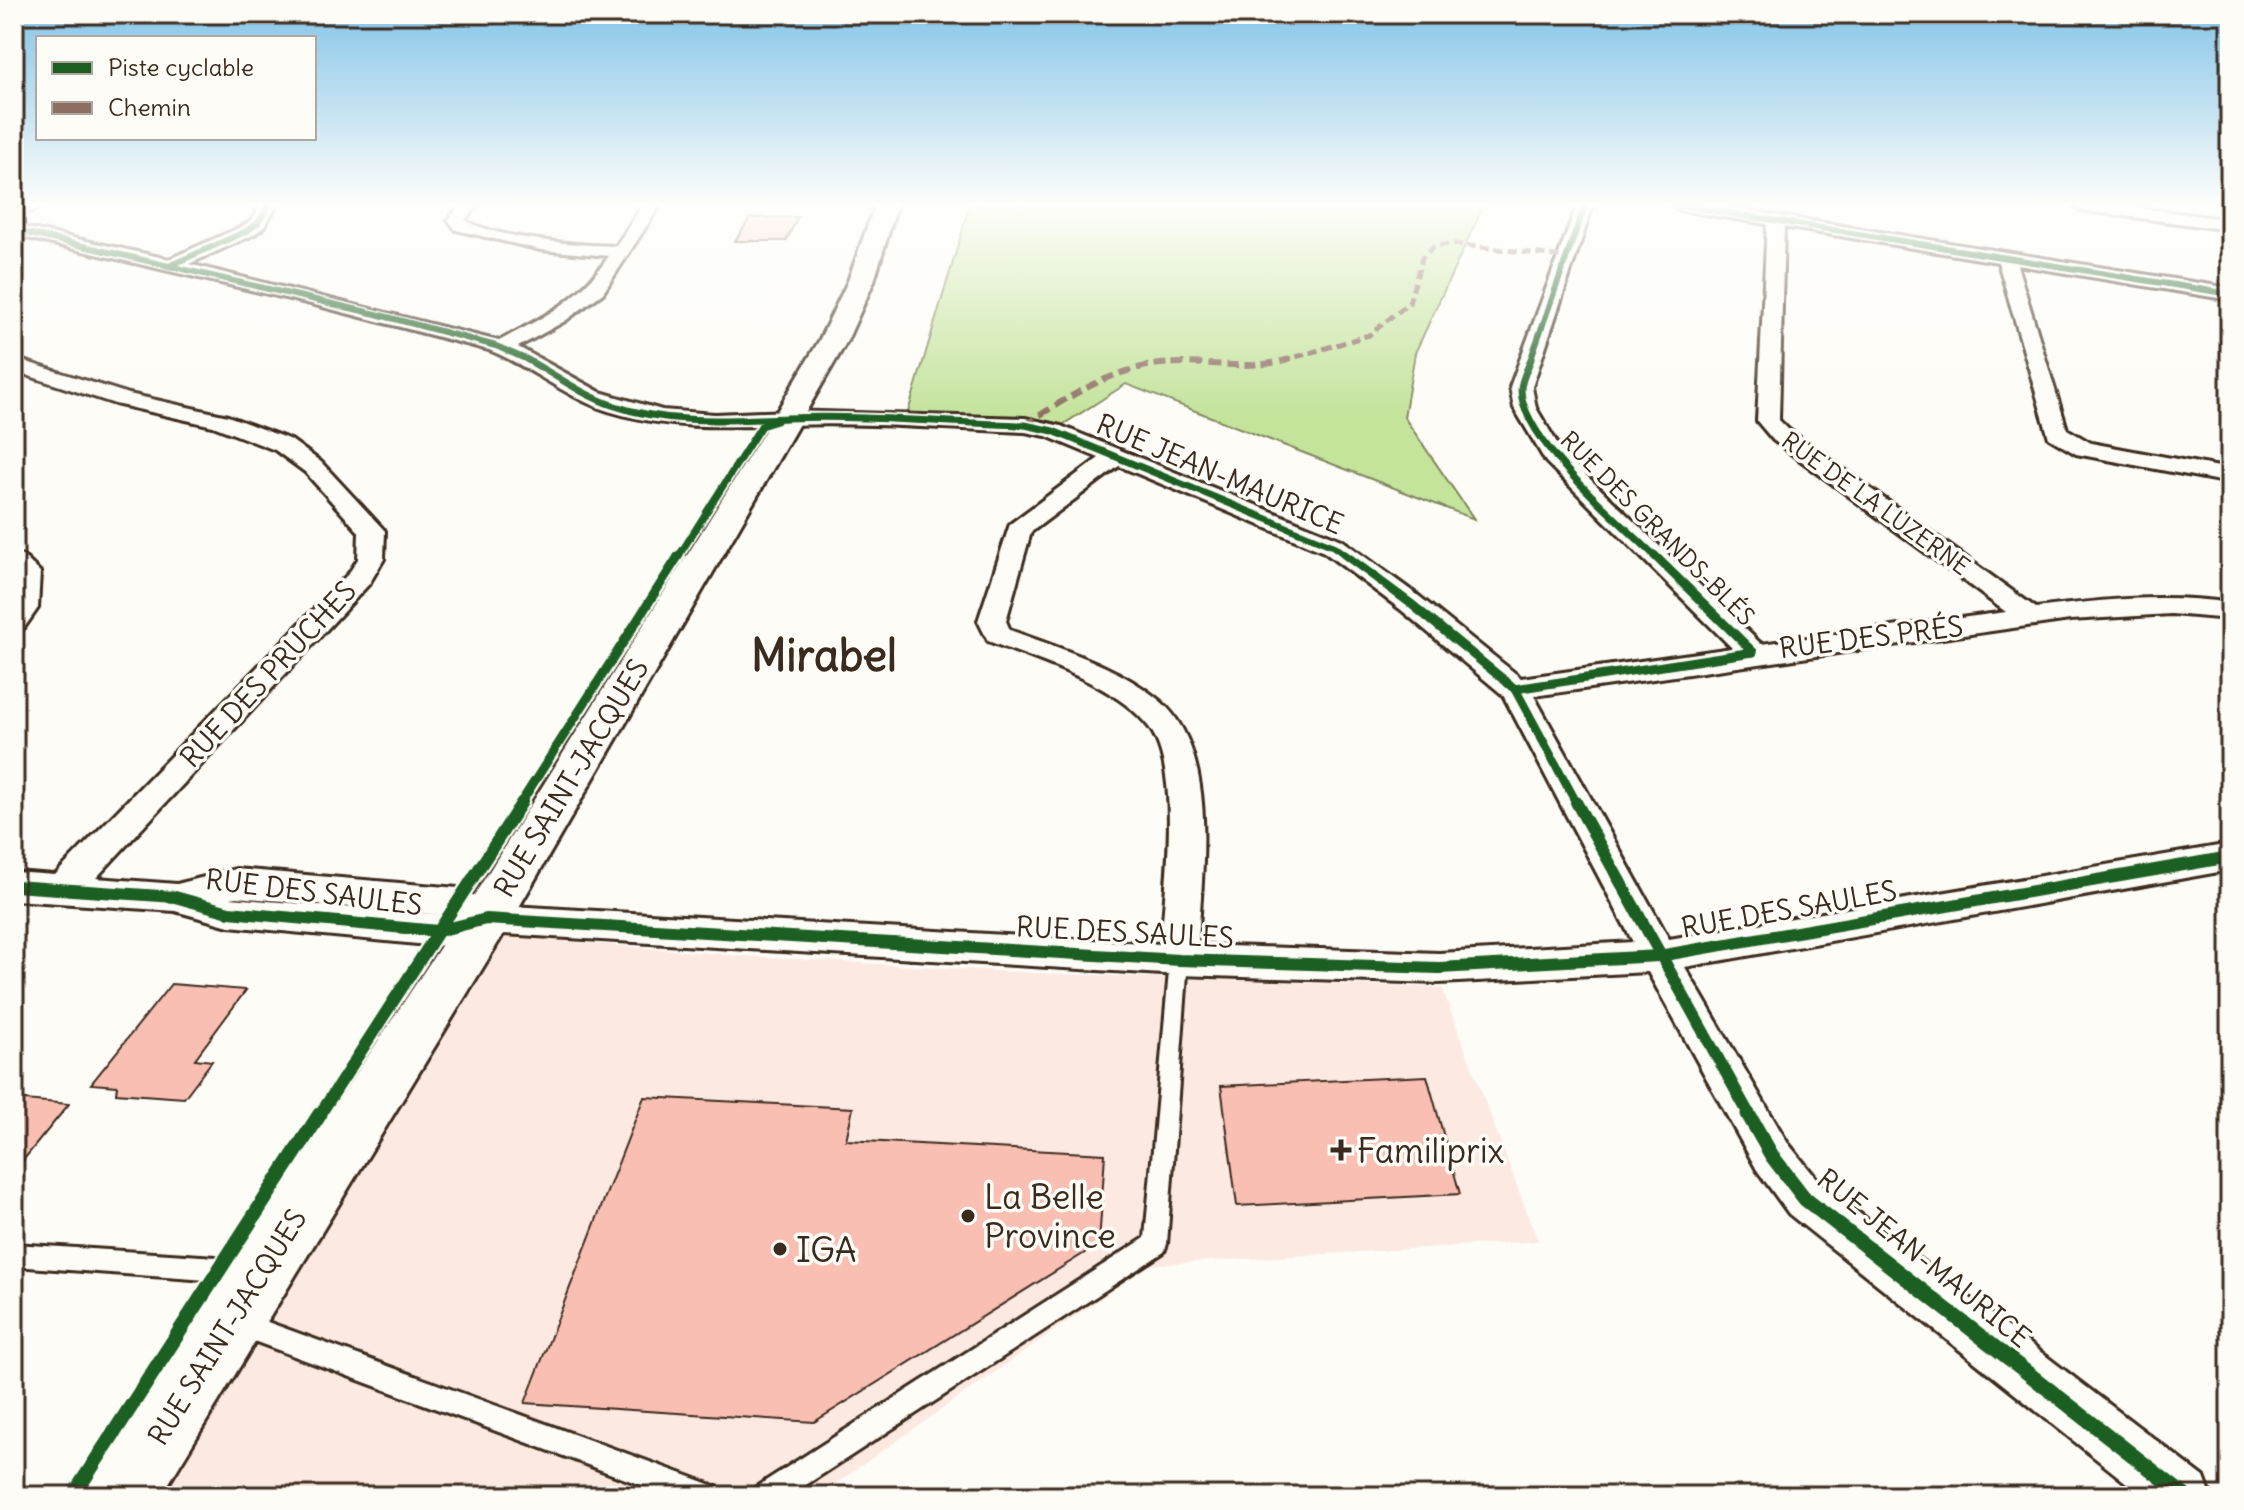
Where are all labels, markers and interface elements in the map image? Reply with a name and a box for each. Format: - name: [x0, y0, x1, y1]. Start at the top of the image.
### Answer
- legend: [36, 36, 316, 140]
- text: Piste cyclable: [108, 52, 254, 82]
- text: Chemin: [108, 92, 191, 122]
- street label: RUE JEAN-MAURICE: [1091, 406, 1349, 542]
- street label: RUE DES GRANDS-BLÉS: [1554, 424, 1762, 632]
- street label: RUE DE LA LUZERNE: [1776, 425, 1976, 581]
- street label: RUE DES PRUCHES: [172, 573, 364, 775]
- street label: RUE DES PRÉS: [1777, 607, 1965, 666]
- district label: Mirabel: [751, 628, 897, 683]
- street label: RUE SAINT-JACQUES: [486, 652, 656, 904]
- street label: RUE DES SAULES: [204, 861, 424, 923]
- street label: RUE DES SAULES: [1678, 872, 1900, 946]
- street label: RUE DES SAULES: [1015, 908, 1235, 956]
- place label: Familiprix: [1357, 1129, 1505, 1172]
- marker: Familiprix: [1332, 1141, 1350, 1159]
- street label: RUE JEAN-MAURICE: [1810, 1161, 2038, 1355]
- place label: La Belle Province: [984, 1175, 1116, 1257]
- street label: RUE SAINT-JACQUES: [140, 1202, 314, 1452]
- marker: La Belle Province: [959, 1207, 977, 1225]
- place label: IGA: [796, 1228, 857, 1271]
- marker: IGA: [771, 1240, 789, 1258]

